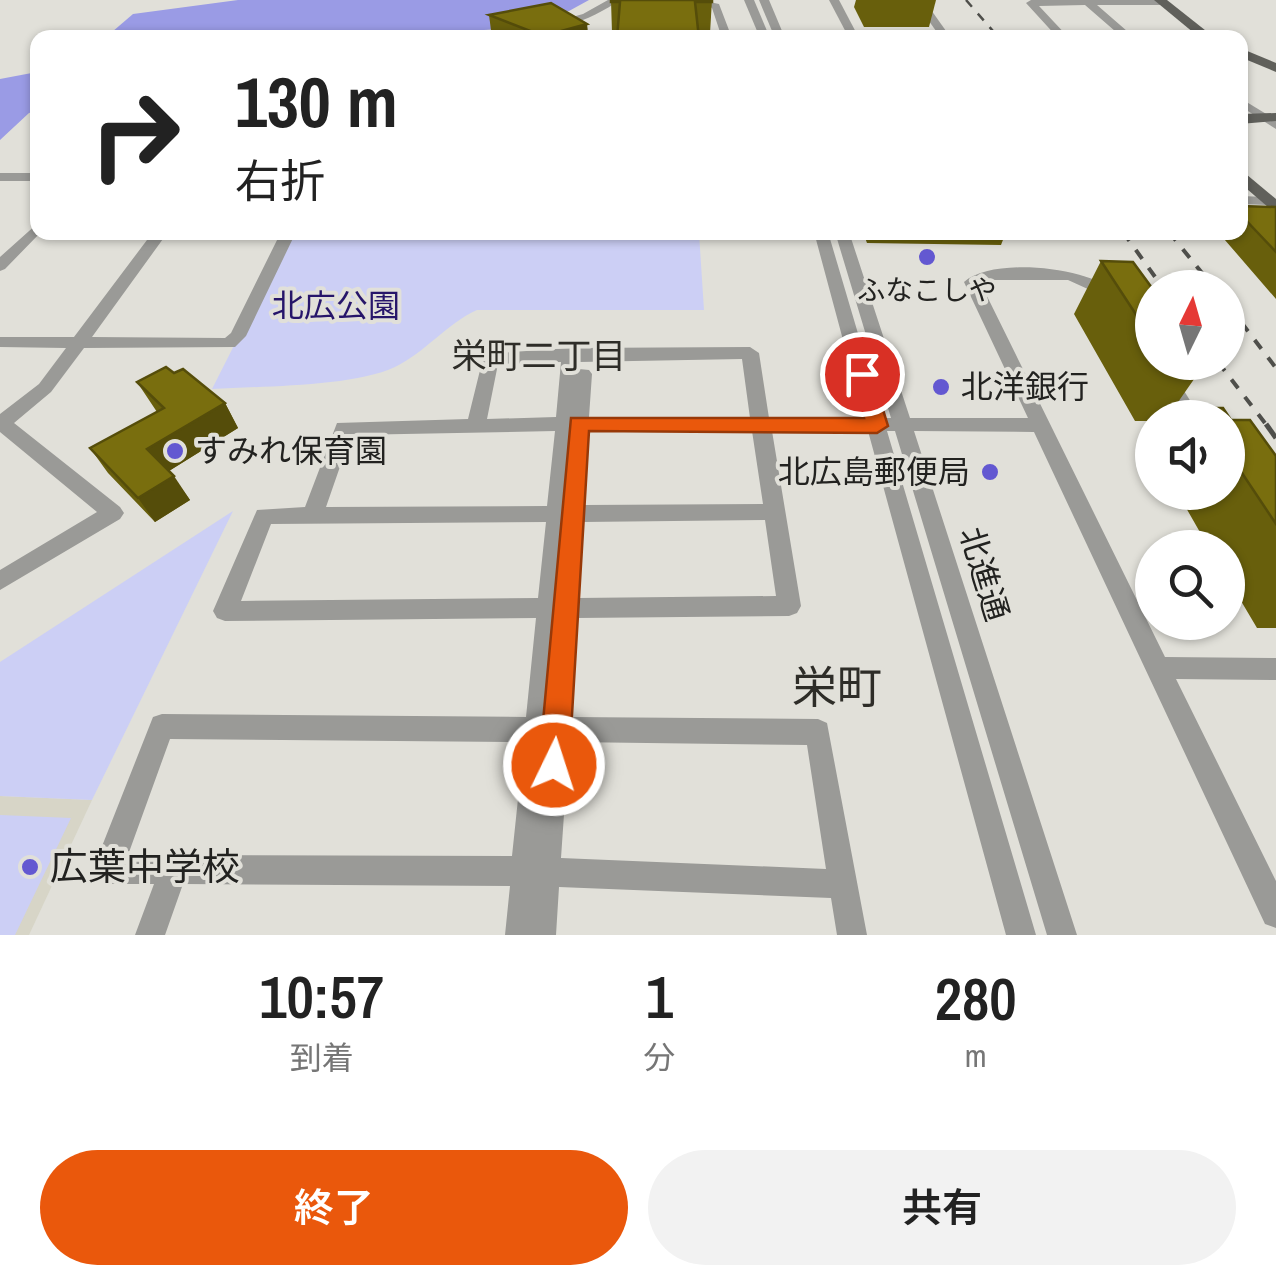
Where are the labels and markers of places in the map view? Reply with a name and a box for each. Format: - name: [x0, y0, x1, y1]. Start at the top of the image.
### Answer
- marker: ふなこしや: [916, 246, 938, 268]
- place label: ふなこしや: [857, 271, 997, 309]
- pin: [820, 332, 905, 417]
- place label: 北洋銀行: [961, 365, 1089, 408]
- marker: 北洋銀行: [930, 376, 952, 398]
- place label: すみれ保育園: [195, 429, 387, 472]
- marker: すみれ保育園: [164, 440, 186, 462]
- place label: 北広島郵便局: [778, 450, 970, 493]
- marker: 北広島郵便局: [979, 461, 1001, 483]
- place label: 広葉中学校: [50, 841, 240, 892]
- marker: 広葉中学校: [19, 856, 41, 878]

